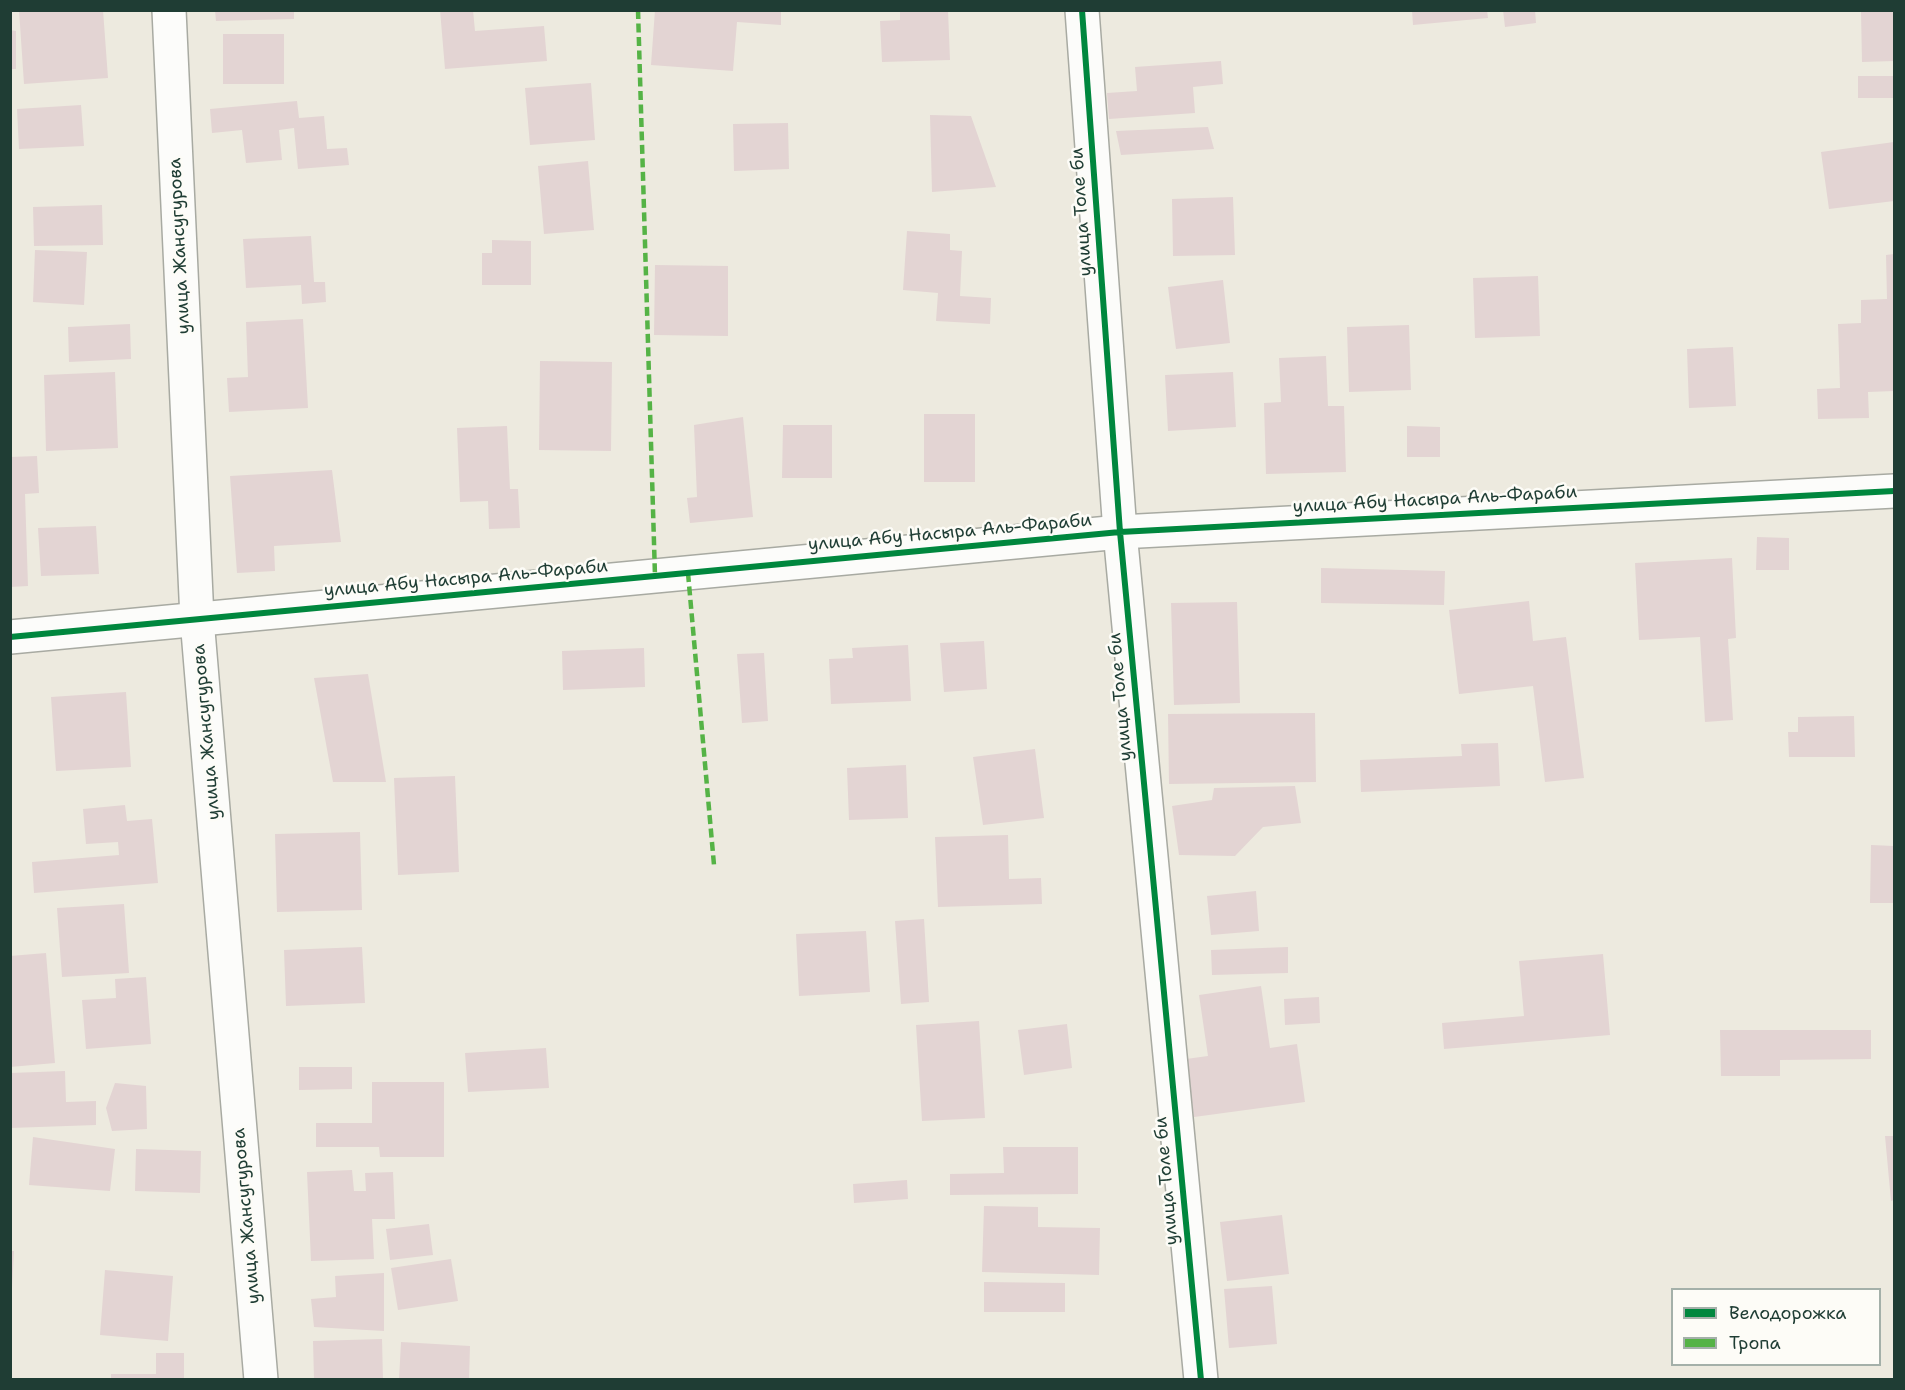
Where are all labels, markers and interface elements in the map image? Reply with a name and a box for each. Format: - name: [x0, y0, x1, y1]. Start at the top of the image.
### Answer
- street label: улица Толе би: [1067, 147, 1097, 277]
- street label: улица Жансугурова: [165, 157, 195, 335]
- street label: улица Абу Насыра Аль-Фараби: [1292, 482, 1578, 518]
- street label: улица Абу Насыра Аль-Фараби: [807, 510, 1093, 556]
- street label: улица Абу Насыра Аль-Фараби: [323, 556, 609, 602]
- street label: улица Толе би: [1105, 632, 1137, 762]
- street label: улица Жансугурова: [189, 643, 225, 821]
- street label: улица Толе би: [1151, 1116, 1183, 1246]
- street label: улица Жансугурова: [229, 1127, 265, 1305]
- legend: [1671, 1288, 1881, 1366]
- text: Велодорожка: [1729, 1301, 1847, 1325]
- text: Тропа: [1729, 1331, 1781, 1355]

